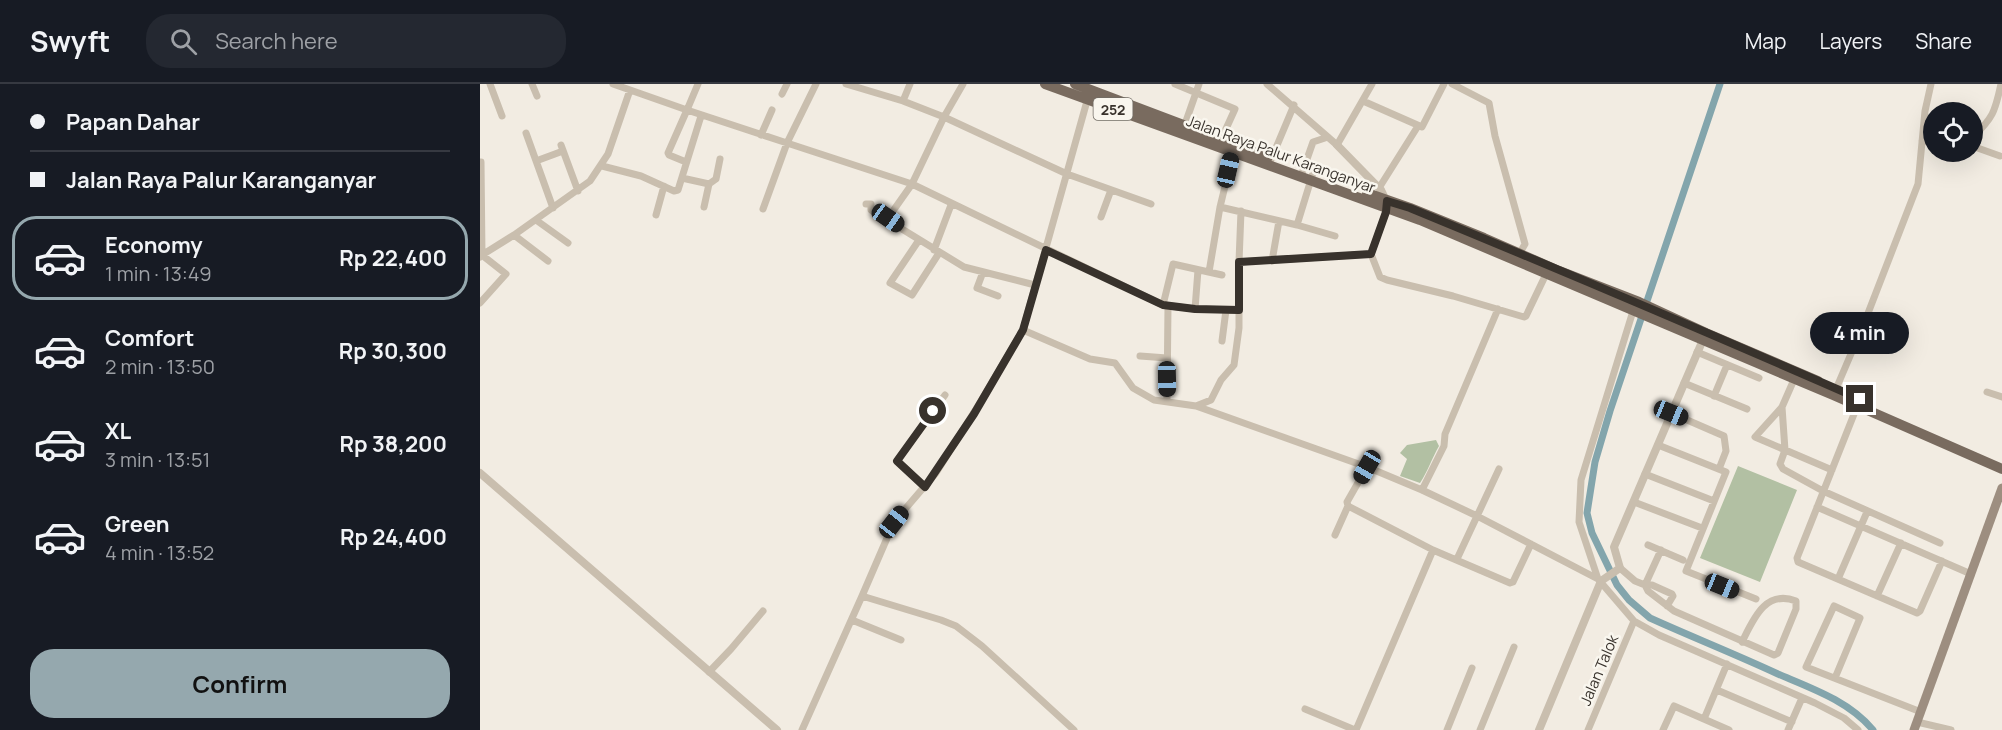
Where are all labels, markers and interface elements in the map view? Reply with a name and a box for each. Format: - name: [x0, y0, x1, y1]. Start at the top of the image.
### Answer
- search box: [146, 14, 566, 68]
- text: Swyft: [30, 22, 110, 60]
- icon: search: [167, 25, 200, 58]
- text: Search here: [215, 26, 338, 56]
- text: Map: [1745, 27, 1786, 55]
- text: Layers: [1819, 27, 1882, 55]
- text: Share: [1915, 27, 1972, 55]
- road number: 252: [1094, 98, 1132, 120]
- map controls: [1923, 102, 1983, 162]
- button: locate: [1923, 102, 1983, 162]
- text: Papan Dahar: [66, 107, 200, 137]
- street label: Jalan Raya Palur Karanganyar: [1183, 110, 1379, 198]
- car: [1215, 150, 1241, 190]
- text: Jalan Raya Palur Karanganyar: [66, 165, 376, 195]
- car: [868, 200, 908, 236]
- text: Economy: [105, 230, 203, 260]
- icon: car: [33, 231, 87, 285]
- text: Rp 22,400: [339, 243, 447, 273]
- text: 1 min · 13:49: [105, 260, 212, 287]
- callout: 4 min: [1810, 312, 1910, 354]
- text: 4 min: [1833, 319, 1886, 346]
- text: Comfort: [105, 323, 194, 353]
- icon: car: [33, 324, 87, 378]
- text: Rp 30,300: [339, 336, 447, 366]
- text: 2 min · 13:50: [105, 353, 215, 380]
- car: [1158, 361, 1176, 397]
- route end: [1846, 385, 1873, 412]
- route start: [919, 397, 946, 424]
- car: [1651, 398, 1691, 428]
- text: XL: [105, 416, 131, 446]
- icon: car: [33, 417, 87, 471]
- text: Rp 38,200: [340, 429, 447, 459]
- text: 3 min · 13:51: [105, 446, 210, 473]
- car: [1350, 447, 1384, 487]
- car: [876, 502, 912, 542]
- text: Green: [105, 509, 170, 539]
- icon: car: [33, 510, 87, 564]
- text: Rp 24,400: [340, 522, 447, 552]
- text: 4 min · 13:52: [105, 539, 214, 566]
- car: [1702, 571, 1742, 601]
- street label: Jalan Talok: [1575, 631, 1624, 709]
- button: Confirm: [30, 649, 450, 718]

